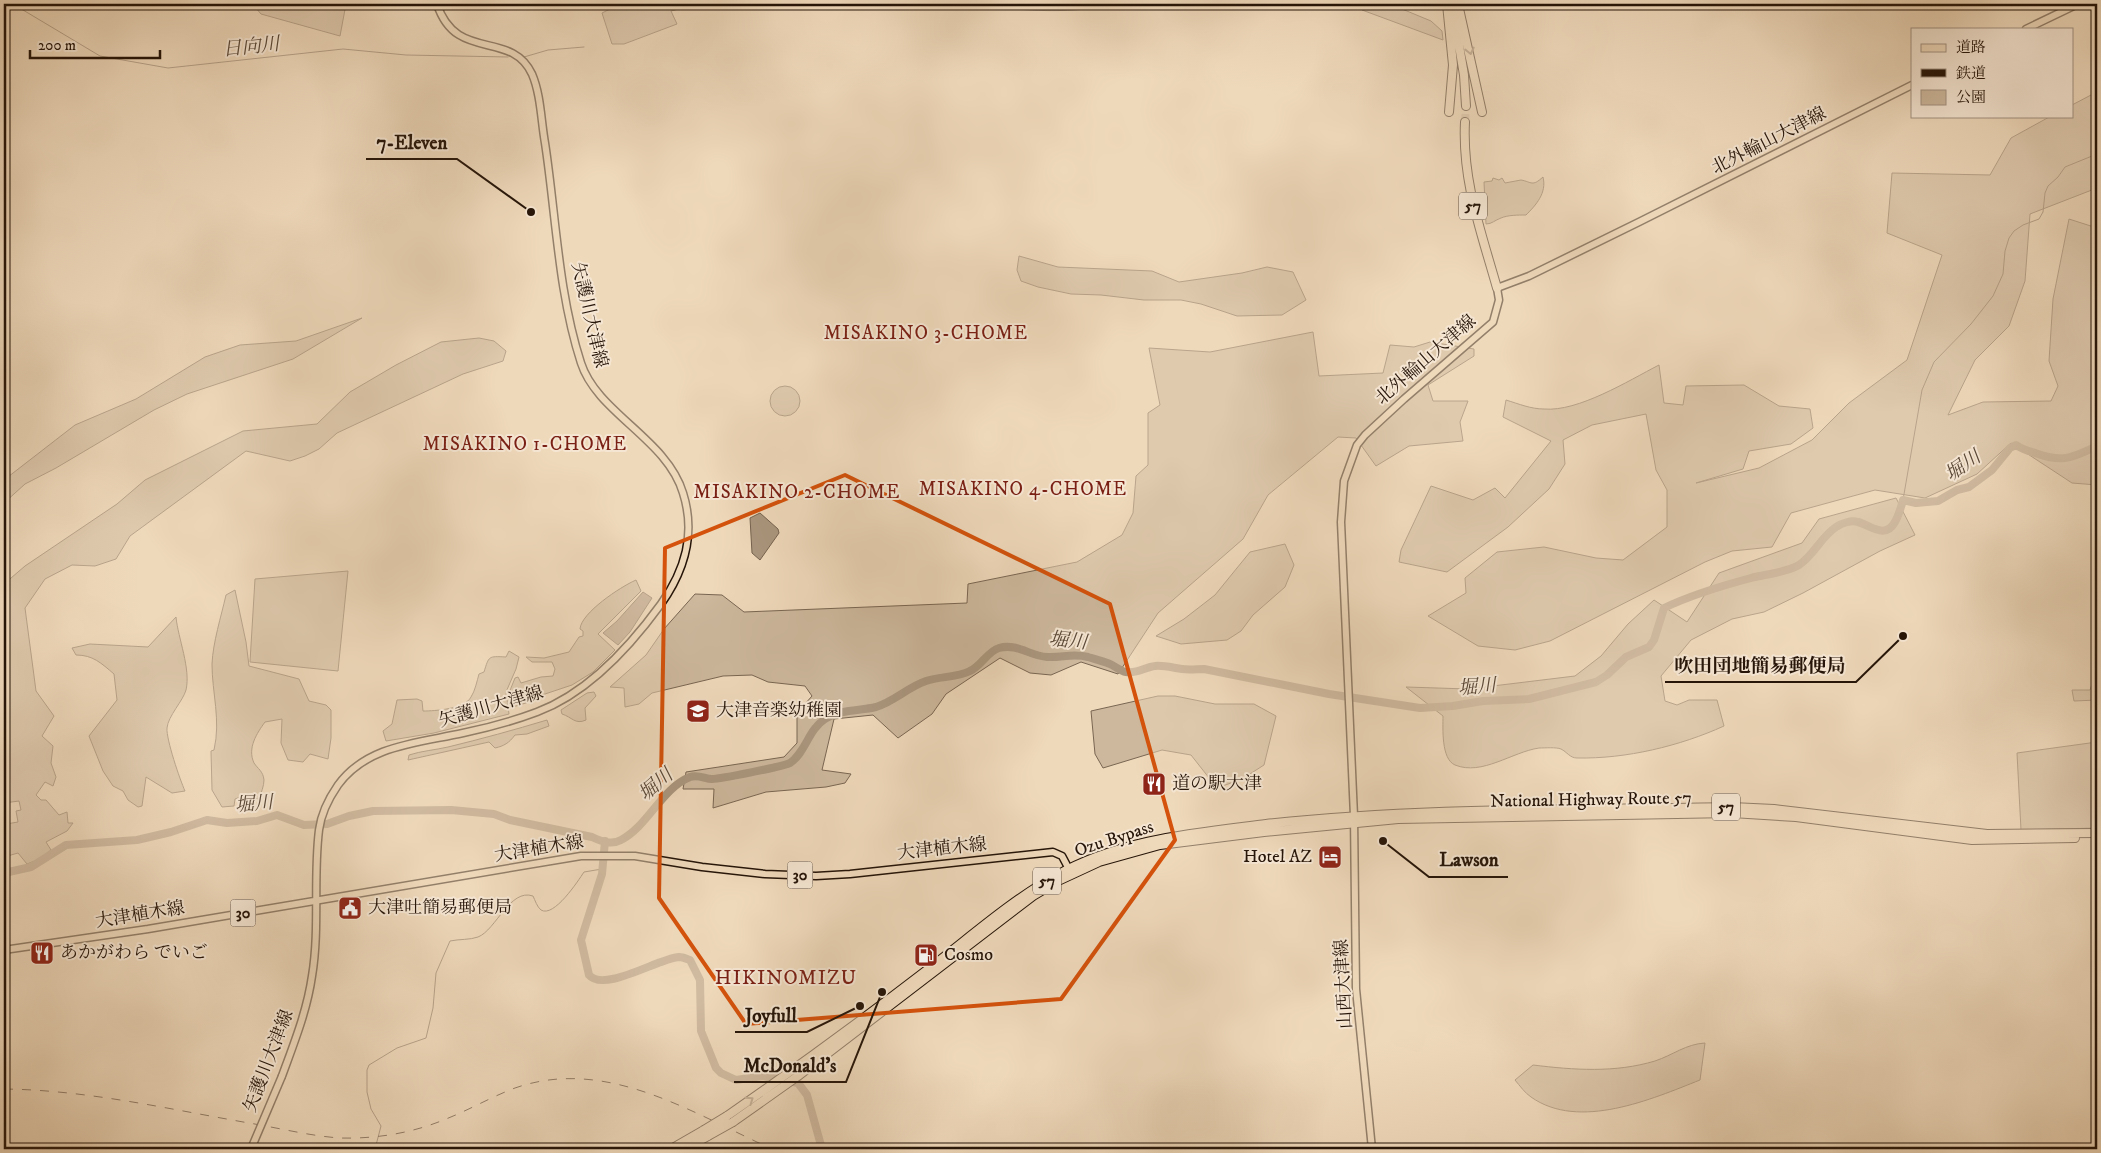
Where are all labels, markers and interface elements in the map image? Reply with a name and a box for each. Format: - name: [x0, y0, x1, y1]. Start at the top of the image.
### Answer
- scale bar: [30, 28, 160, 60]
- legend: [1911, 28, 2074, 118]
- water label: 日向川: [221, 32, 283, 61]
- text: 200 m: [38, 36, 76, 55]
- text: 道路: [1956, 38, 1986, 57]
- one-way arrow: [1464, 47, 1475, 56]
- text: 鉄道: [1956, 64, 1986, 83]
- text: 公園: [1956, 88, 1986, 107]
- street label: 北外輪山大津線: [1708, 103, 1830, 179]
- callout: 7-Eleven: [366, 125, 457, 159]
- text: 7-Eleven: [377, 132, 448, 155]
- road number: 57: [1459, 192, 1487, 220]
- street label: 矢護川大津線: [566, 260, 612, 370]
- street label: 北外輪山大津線: [1371, 310, 1481, 410]
- district label: MISAKINO 3-CHOME: [824, 322, 1028, 345]
- district label: MISAKINO 1-CHOME: [423, 433, 627, 456]
- water label: 堀川: [1941, 445, 1987, 486]
- district label: MISAKINO 4-CHOME: [919, 478, 1127, 501]
- district label: MISAKINO 2-CHOME: [694, 481, 900, 504]
- water label: 堀川: [1048, 628, 1090, 655]
- callout: 吹田団地簡易郵便局: [1665, 648, 1856, 682]
- text: 吹田団地簡易郵便局: [1674, 655, 1846, 678]
- water label: 堀川: [1457, 674, 1499, 700]
- street label: 矢護川大津線: [436, 682, 546, 732]
- school or university icon: 大津音楽幼稚園: [685, 698, 711, 724]
- place label: 大津音楽幼稚園: [716, 700, 842, 722]
- water label: 堀川: [634, 763, 679, 806]
- restaurant icon: 道の駅大津: [1141, 771, 1167, 797]
- place label: 道の駅大津: [1172, 773, 1262, 795]
- street label: National Highway Route 57: [1490, 787, 1692, 813]
- water label: 堀川: [234, 791, 276, 817]
- road number: 57: [1712, 794, 1740, 820]
- street label: Ozu Bypass: [1072, 816, 1156, 862]
- street label: 大津植木線: [493, 831, 585, 867]
- street label: 大津植木線: [896, 833, 988, 865]
- callout: Lawson: [1429, 843, 1508, 877]
- hotel icon: Hotel AZ: [1317, 844, 1343, 870]
- place label: Hotel AZ: [1243, 846, 1312, 868]
- text: Lawson: [1439, 849, 1500, 872]
- road number: 30: [788, 862, 812, 888]
- road number: 57: [1033, 868, 1061, 894]
- public building icon: 大津吐簡易郵便局: [337, 895, 363, 921]
- street label: 大津植木線: [94, 897, 186, 933]
- place label: 大津吐簡易郵便局: [368, 897, 512, 919]
- road number: 30: [230, 900, 256, 926]
- street label: 山西大津線: [1331, 938, 1357, 1030]
- restaurant icon: あかがわら でいご: [29, 940, 55, 966]
- place label: あかがわら でいご: [60, 942, 208, 964]
- fuel station icon: Cosmo: [913, 942, 939, 968]
- place label: Cosmo: [944, 944, 993, 966]
- district label: HIKINOMIZU: [715, 966, 857, 991]
- callout: Joyfull: [735, 998, 807, 1032]
- text: Joyfull: [743, 1005, 797, 1028]
- street label: 矢護川大津線: [239, 1007, 299, 1115]
- callout: McDonald's: [734, 1048, 846, 1082]
- text: McDonald's: [744, 1055, 837, 1078]
- one-way arrow: [745, 1097, 754, 1106]

